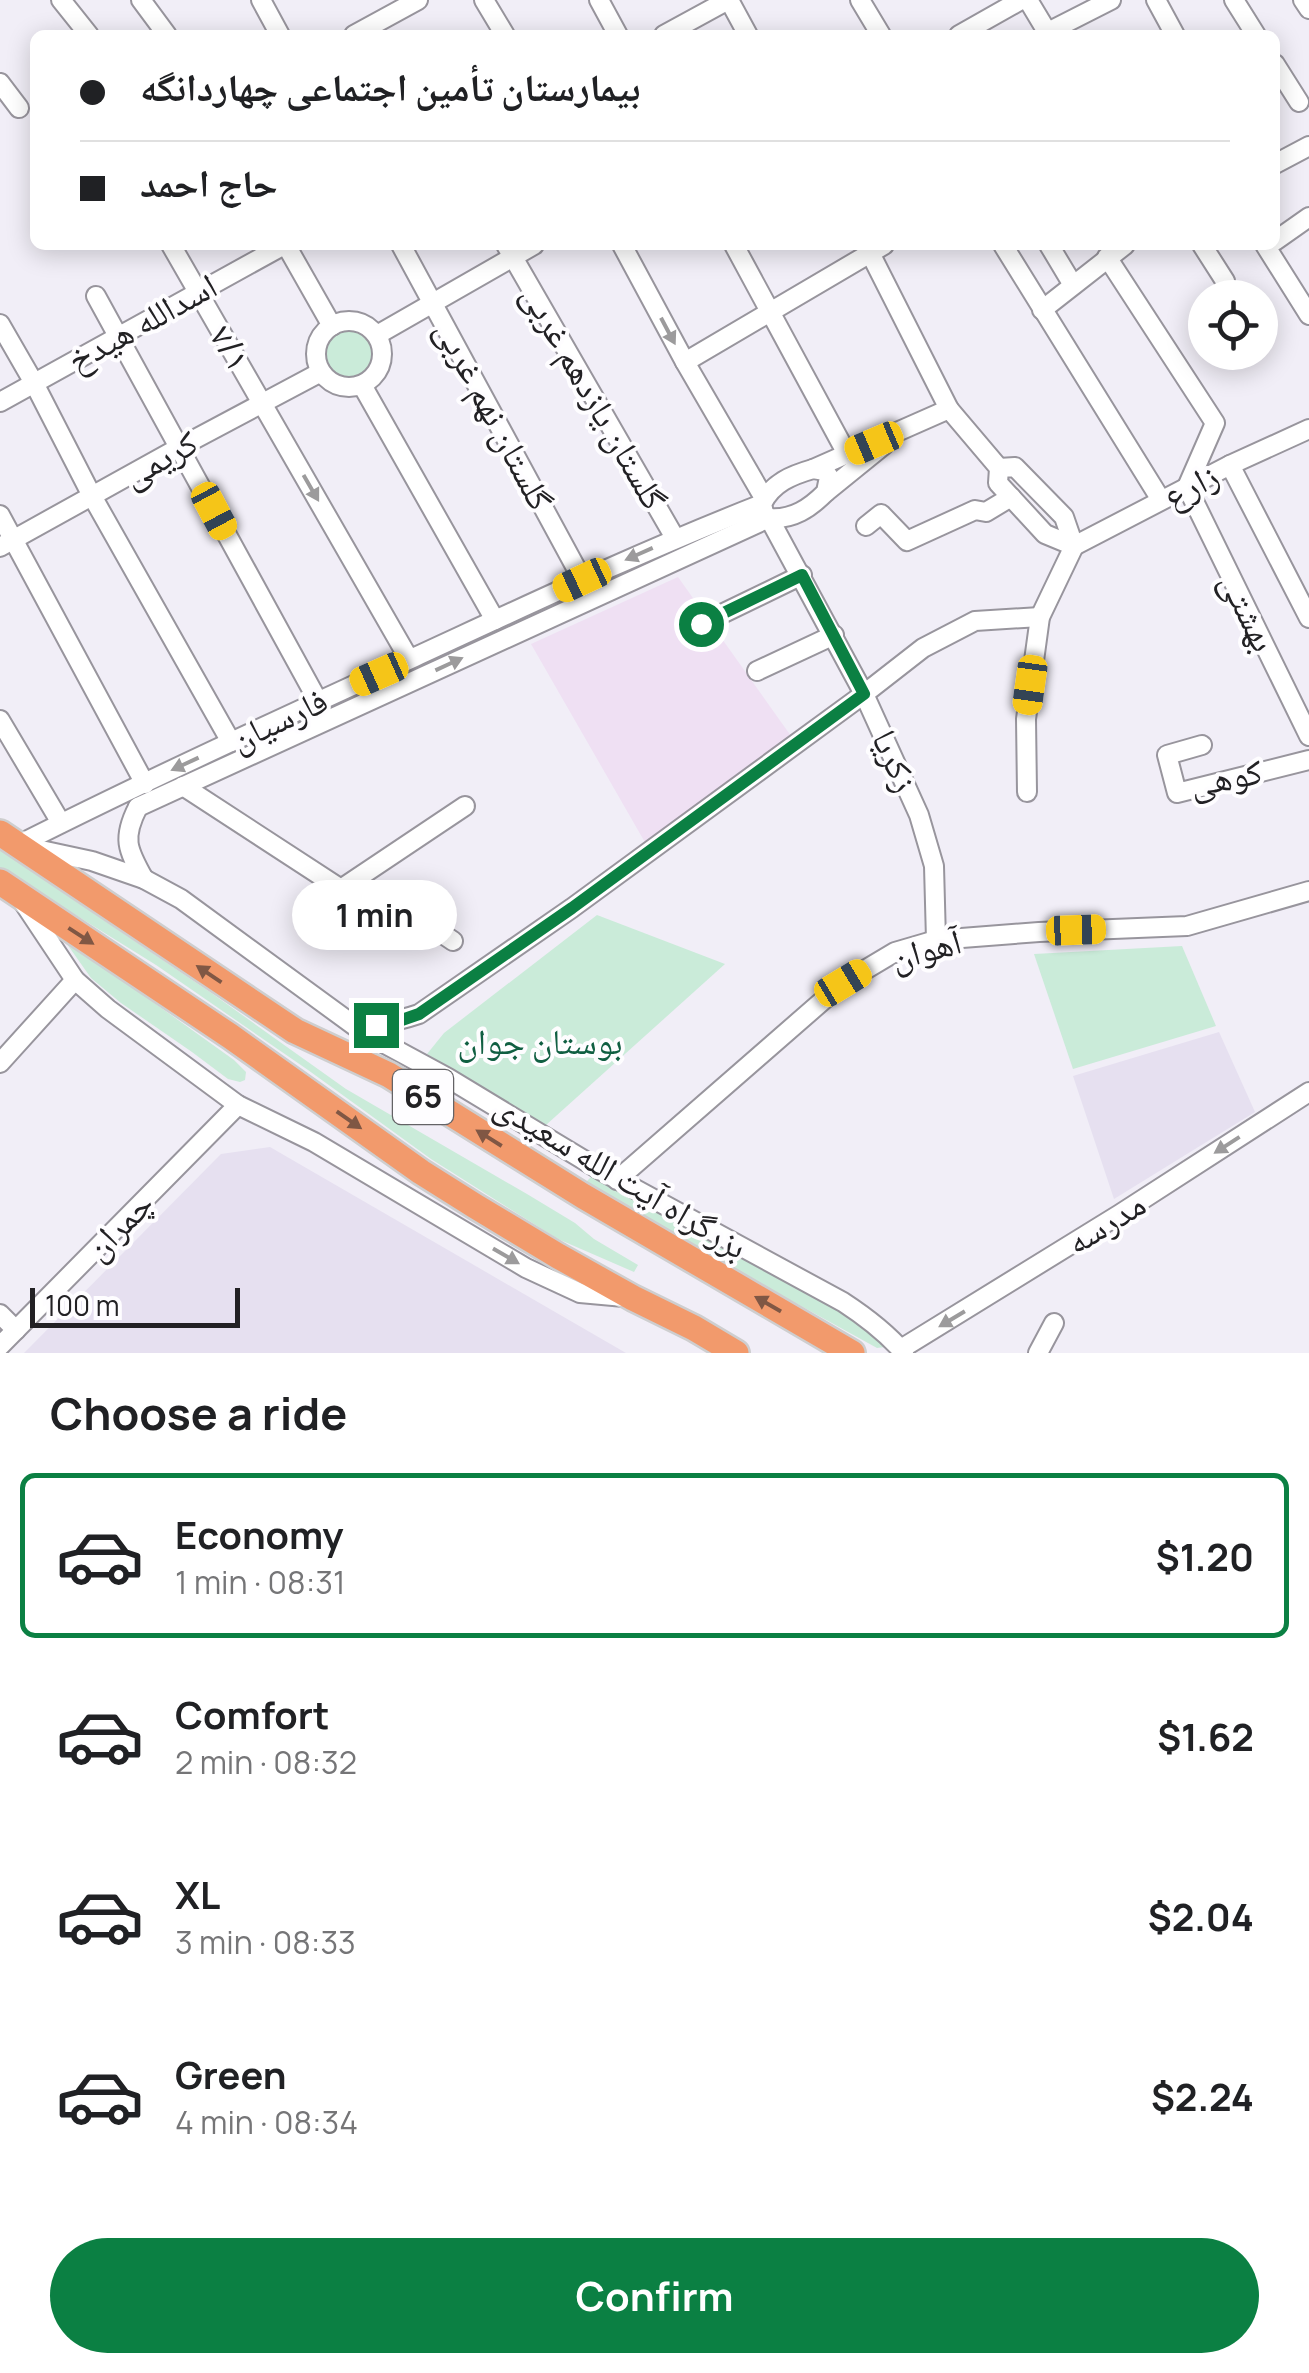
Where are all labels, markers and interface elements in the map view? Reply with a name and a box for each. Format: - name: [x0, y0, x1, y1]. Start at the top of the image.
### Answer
- text: بیمارستان تأمین اجتماعی چهاردانگه: [140, 60, 640, 112]
- text: حاج احمد: [140, 156, 278, 208]
- street label: اسدالله هیدخ: [58, 261, 225, 383]
- street label: گلستان یازدهم غربی: [511, 275, 679, 518]
- map controls: [1188, 280, 1278, 370]
- button: locate: [1188, 280, 1278, 370]
- street label: گلستان نهم غربی: [425, 311, 565, 518]
- street label: ۷/۱: [199, 316, 263, 379]
- one-way arrow: [660, 316, 677, 345]
- car: [841, 417, 907, 469]
- street label: کریمی: [113, 418, 206, 498]
- street label: زارع: [1154, 451, 1227, 519]
- one-way arrow: [302, 473, 319, 502]
- car: [187, 477, 241, 545]
- one-way arrow: [624, 546, 654, 562]
- car: [548, 554, 616, 606]
- street label: بهشتی: [1209, 564, 1289, 659]
- route start: [679, 602, 724, 647]
- car: [345, 648, 413, 700]
- car: [1011, 653, 1049, 717]
- one-way arrow: [434, 656, 464, 672]
- street label: فارسیان: [222, 676, 335, 762]
- street label: زکریا: [861, 722, 931, 799]
- street label: کوهی: [1186, 747, 1266, 808]
- one-way arrow: [171, 756, 200, 773]
- callout: 1 min: [294, 880, 458, 950]
- text: 1 min: [335, 893, 414, 937]
- car: [1045, 914, 1107, 946]
- street label: آهوان: [885, 916, 967, 981]
- one-way arrow: [68, 926, 95, 944]
- car: [810, 955, 876, 1011]
- one-way arrow: [196, 965, 223, 983]
- route end: [354, 1003, 399, 1048]
- park label: بوستان جوان: [457, 1017, 623, 1065]
- road number: 65: [393, 1070, 453, 1124]
- street label: بزرگراه آیت الله سعیدی: [486, 1081, 757, 1270]
- one-way arrow: [336, 1110, 362, 1129]
- one-way arrow: [475, 1129, 503, 1147]
- one-way arrow: [1213, 1136, 1241, 1154]
- street label: مدرسه: [1057, 1179, 1154, 1265]
- street label: چمران: [73, 1180, 163, 1270]
- one-way arrow: [492, 1247, 520, 1265]
- scale bar: [30, 1283, 240, 1328]
- text: 100 m: [45, 1286, 119, 1324]
- one-way arrow: [754, 1296, 782, 1313]
- one-way arrow: [938, 1310, 966, 1327]
- text: Choose a ride: [50, 1382, 347, 1444]
- text: Economy: [175, 1508, 344, 1560]
- icon: car: [55, 1511, 145, 1601]
- text: $1.20: [1156, 1530, 1254, 1582]
- text: 1 min · 08:31: [175, 1560, 345, 1604]
- text: Comfort: [175, 1688, 329, 1740]
- icon: car: [55, 1691, 145, 1781]
- text: $1.62: [1157, 1710, 1254, 1762]
- text: 2 min · 08:32: [175, 1740, 357, 1784]
- text: XL: [175, 1868, 220, 1920]
- icon: car: [55, 1871, 145, 1961]
- text: $2.04: [1148, 1890, 1254, 1942]
- text: 3 min · 08:33: [175, 1920, 356, 1964]
- text: Green: [175, 2048, 287, 2100]
- icon: car: [55, 2051, 145, 2141]
- text: $2.24: [1151, 2070, 1254, 2122]
- text: 4 min · 08:34: [175, 2100, 358, 2144]
- button: Confirm: [50, 2238, 1259, 2353]

